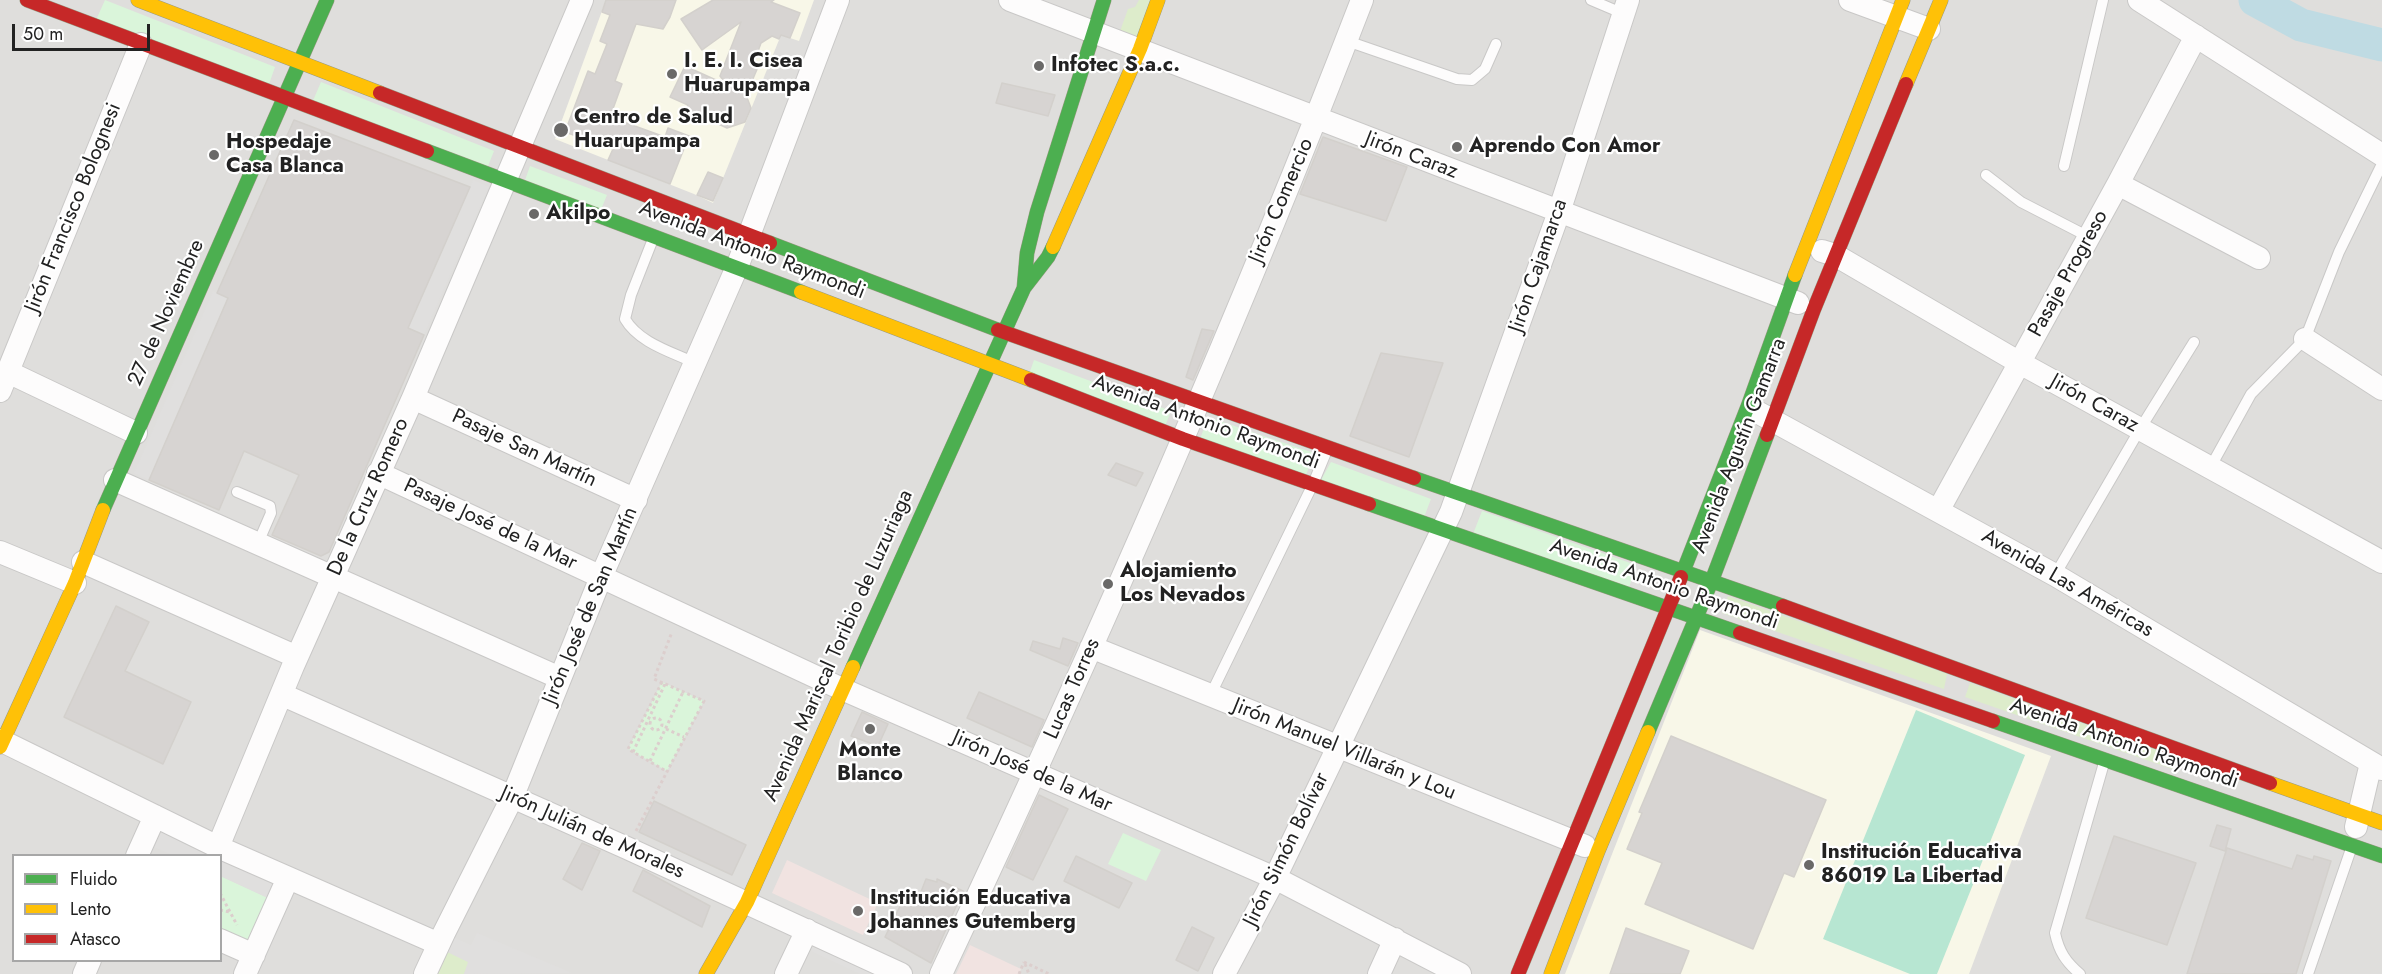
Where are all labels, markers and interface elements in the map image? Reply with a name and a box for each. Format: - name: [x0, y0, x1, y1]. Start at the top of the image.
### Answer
- scale bar: [15, 12, 153, 50]
- text: 50 m: [23, 21, 63, 47]
- place label: I. E. I. Cisea Huarupampa: [684, 49, 810, 99]
- place label: Infotec S.a.c.: [1051, 53, 1180, 79]
- marker: Infotec S.a.c.: [1032, 59, 1046, 73]
- marker: I. E. I. Cisea Huarupampa: [665, 67, 679, 81]
- street label: Jirón Francisco Bolognesi: [20, 100, 128, 316]
- place label: Centro de Salud Huarupampa: [574, 105, 733, 155]
- marker: Centro de Salud Huarupampa: [552, 121, 570, 139]
- street label: Jirón Caraz: [1361, 127, 1461, 185]
- place label: Hospedaje Casa Blanca: [226, 130, 344, 180]
- place label: Aprendo Con Amor: [1469, 134, 1661, 160]
- street label: Jirón Comercio: [1244, 135, 1320, 267]
- marker: Aprendo Con Amor: [1450, 140, 1464, 154]
- marker: Hospedaje Casa Blanca: [207, 148, 221, 162]
- street label: Avenida Antonio Raymondi: [635, 196, 869, 306]
- street label: Jirón Cajamarca: [1504, 196, 1574, 336]
- place label: Akilpo: [546, 201, 610, 227]
- street label: Pasaje Progreso: [2024, 206, 2114, 342]
- marker: Akilpo: [527, 207, 541, 221]
- street label: 27 de Noviembre: [123, 236, 211, 390]
- street label: Avenida Agustín Gamarra: [1687, 335, 1793, 557]
- street label: Jirón Caraz: [2045, 369, 2143, 439]
- street label: Avenida Antonio Raymondi: [1089, 370, 1323, 476]
- street label: Pasaje San Martín: [448, 404, 600, 494]
- street label: De la Cruz Romero: [323, 414, 415, 580]
- street label: Pasaje José de la Mar: [399, 474, 581, 576]
- street label: Avenida Mariscal Toribio de Luzuriaga: [759, 486, 919, 806]
- street label: Jirón José de San Martín: [538, 503, 644, 709]
- street label: Avenida Las Américas: [1977, 525, 2157, 643]
- street label: Avenida Antonio Raymondi: [1546, 534, 1782, 636]
- place label: Alojamiento Los Nevados: [1120, 559, 1245, 609]
- marker: Alojamiento Los Nevados: [1101, 577, 1115, 591]
- street label: Lucas Torres: [1040, 635, 1106, 743]
- street label: Avenida Antonio Raymondi: [2006, 693, 2242, 795]
- street label: Jirón Manuel Villarán y Lou: [1229, 694, 1459, 806]
- marker: Monte Blanco: [863, 722, 877, 736]
- street label: Jirón José de la Mar: [948, 725, 1116, 819]
- place label: Monte Blanco: [837, 738, 903, 788]
- street label: Jirón Simón Bolívar: [1239, 769, 1335, 931]
- street label: Jirón Julián de Morales: [496, 781, 688, 885]
- place label: Institución Educativa 86019 La Libertad: [1821, 840, 2022, 890]
- legend: [12, 854, 222, 962]
- marker: Institución Educativa 86019 La Libertad: [1802, 858, 1816, 872]
- text: Fluido: [70, 866, 117, 892]
- place label: Institución Educativa Johannes Gutemberg: [870, 886, 1076, 936]
- text: Lento: [70, 896, 111, 922]
- marker: Institución Educativa Johannes Gutemberg: [851, 904, 865, 918]
- text: Atasco: [70, 926, 121, 952]

